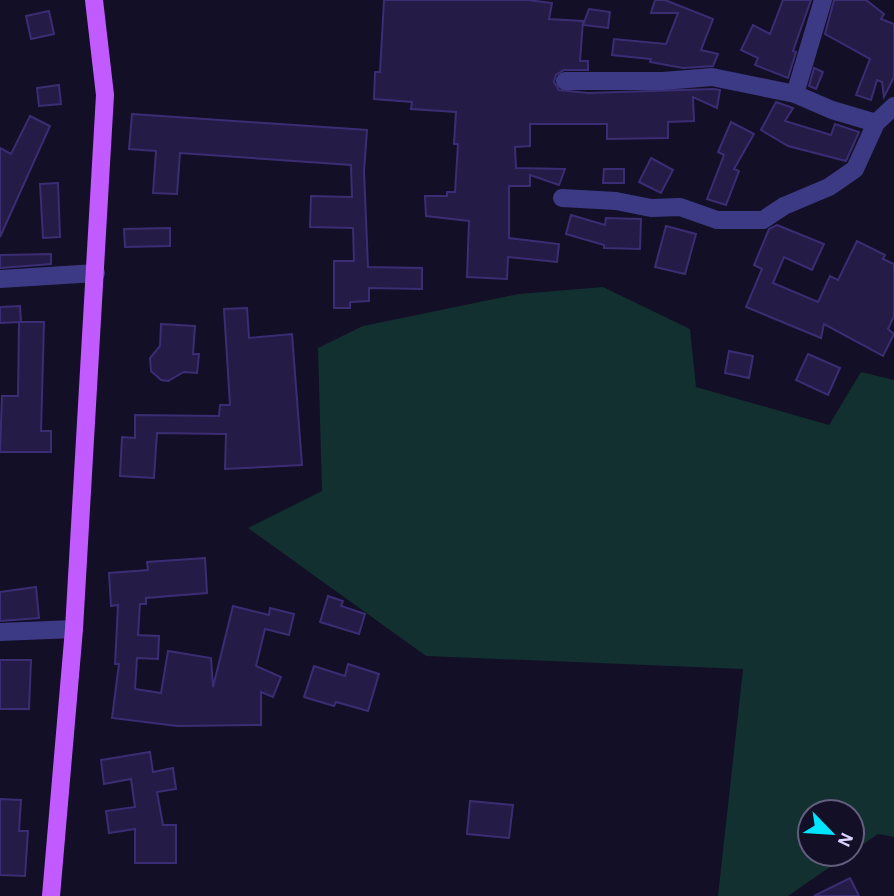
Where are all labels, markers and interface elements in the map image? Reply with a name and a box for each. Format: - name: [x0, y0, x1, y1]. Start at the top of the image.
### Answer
- north arrow: [796, 798, 866, 868]
- text: N: [834, 830, 856, 850]

